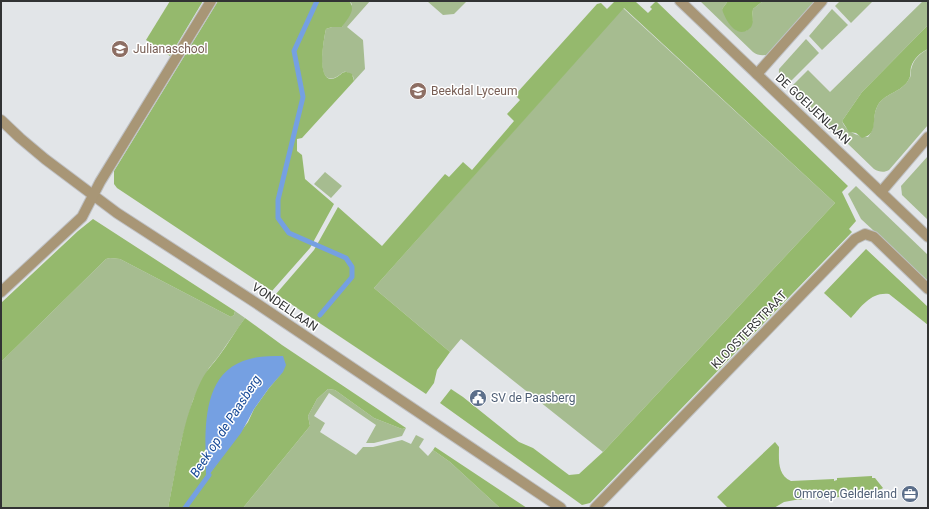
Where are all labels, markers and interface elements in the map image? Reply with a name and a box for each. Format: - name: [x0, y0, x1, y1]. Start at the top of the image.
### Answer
- school or university icon: Julianaschool: [110, 39, 130, 59]
- place label: Julianaschool: [133, 42, 207, 56]
- street label: DE GOEIJENLAAN: [773, 71, 853, 147]
- school or university icon: Beekdal Lyceum: [408, 81, 428, 101]
- place label: Beekdal Lyceum: [431, 84, 517, 98]
- street label: VONDELLAAN: [249, 280, 321, 334]
- street label: KLOOSTERSTRAAT: [708, 288, 790, 372]
- water label: Beek op de Paasberg: [187, 373, 264, 480]
- public building icon: SV de Paasberg: [468, 388, 488, 408]
- place label: SV de Paasberg: [491, 391, 575, 405]
- office icon: Omroep Gelderland: [900, 484, 920, 504]
- place label: Omroep Gelderland: [794, 487, 897, 501]

